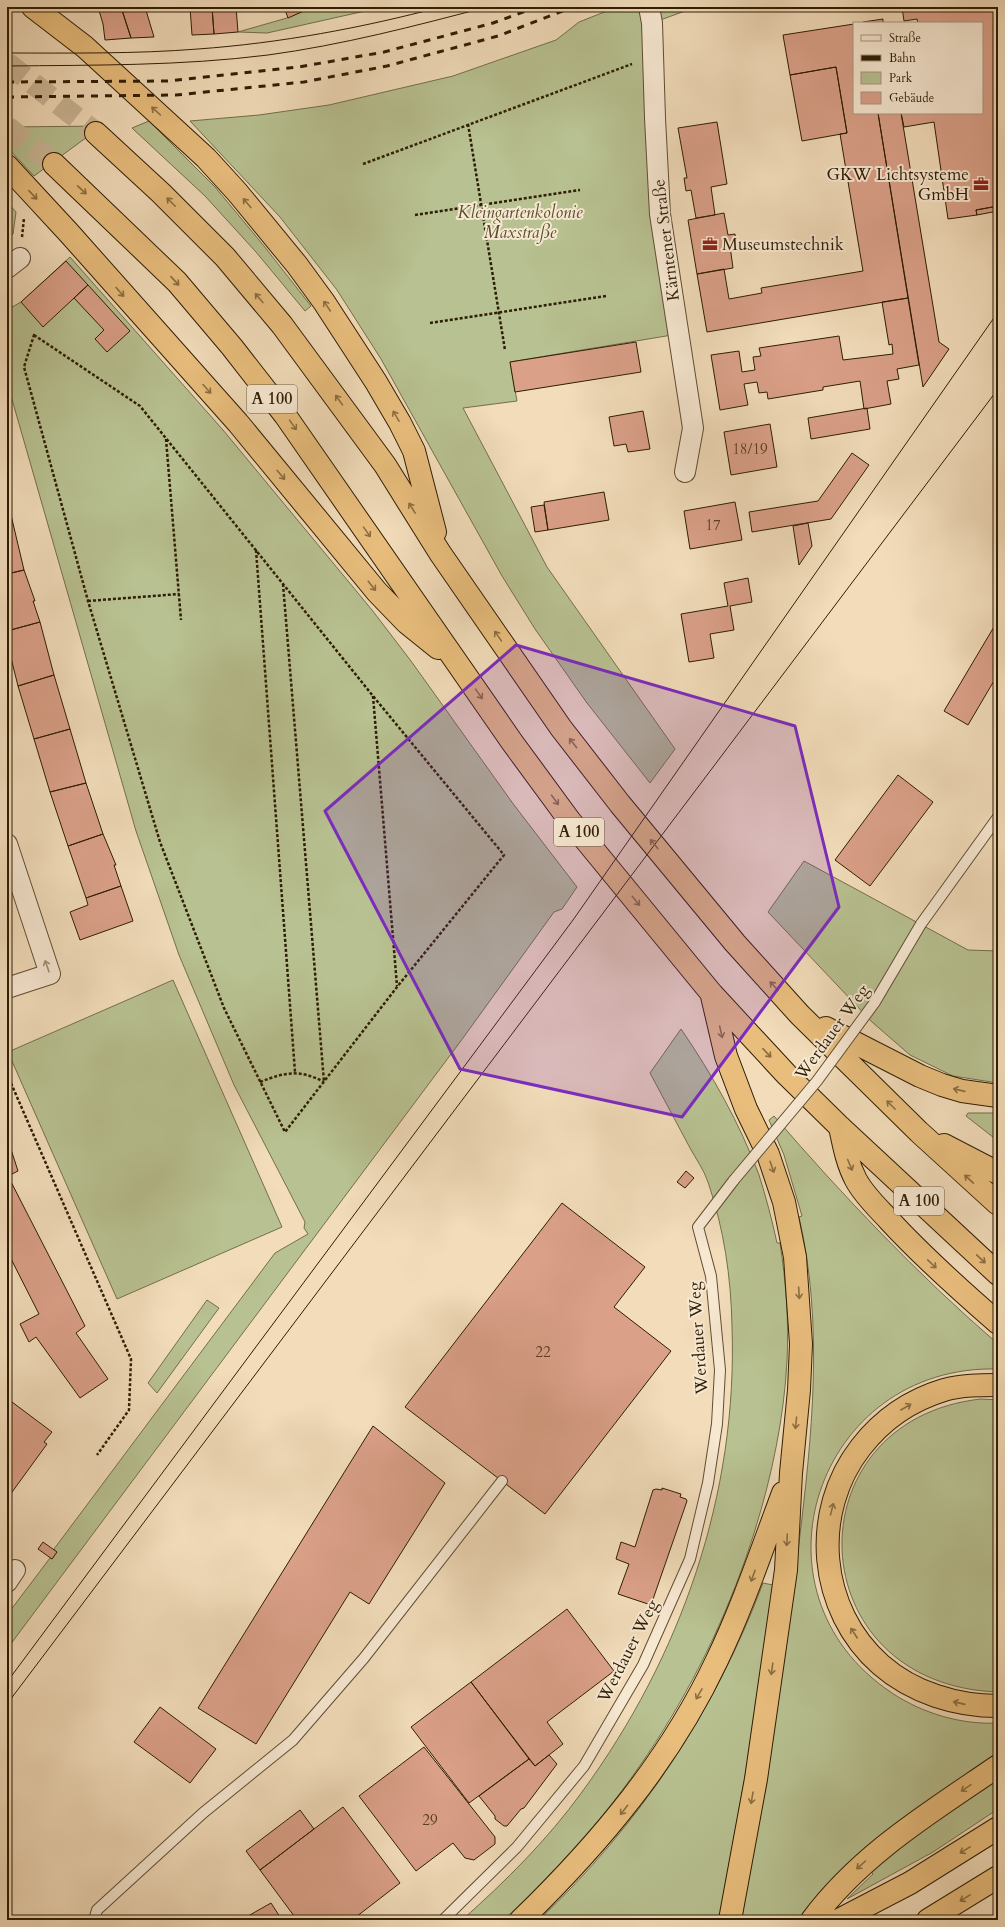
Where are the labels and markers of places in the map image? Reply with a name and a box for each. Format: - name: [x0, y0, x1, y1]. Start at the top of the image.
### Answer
- place label: GKW Lichtsysteme GmbH: [826, 163, 969, 206]
- office icon: GKW Lichtsysteme GmbH: [972, 175, 990, 193]
- place label: Museumstechnik: [722, 233, 845, 256]
- office icon: Museumstechnik: [701, 235, 719, 253]

